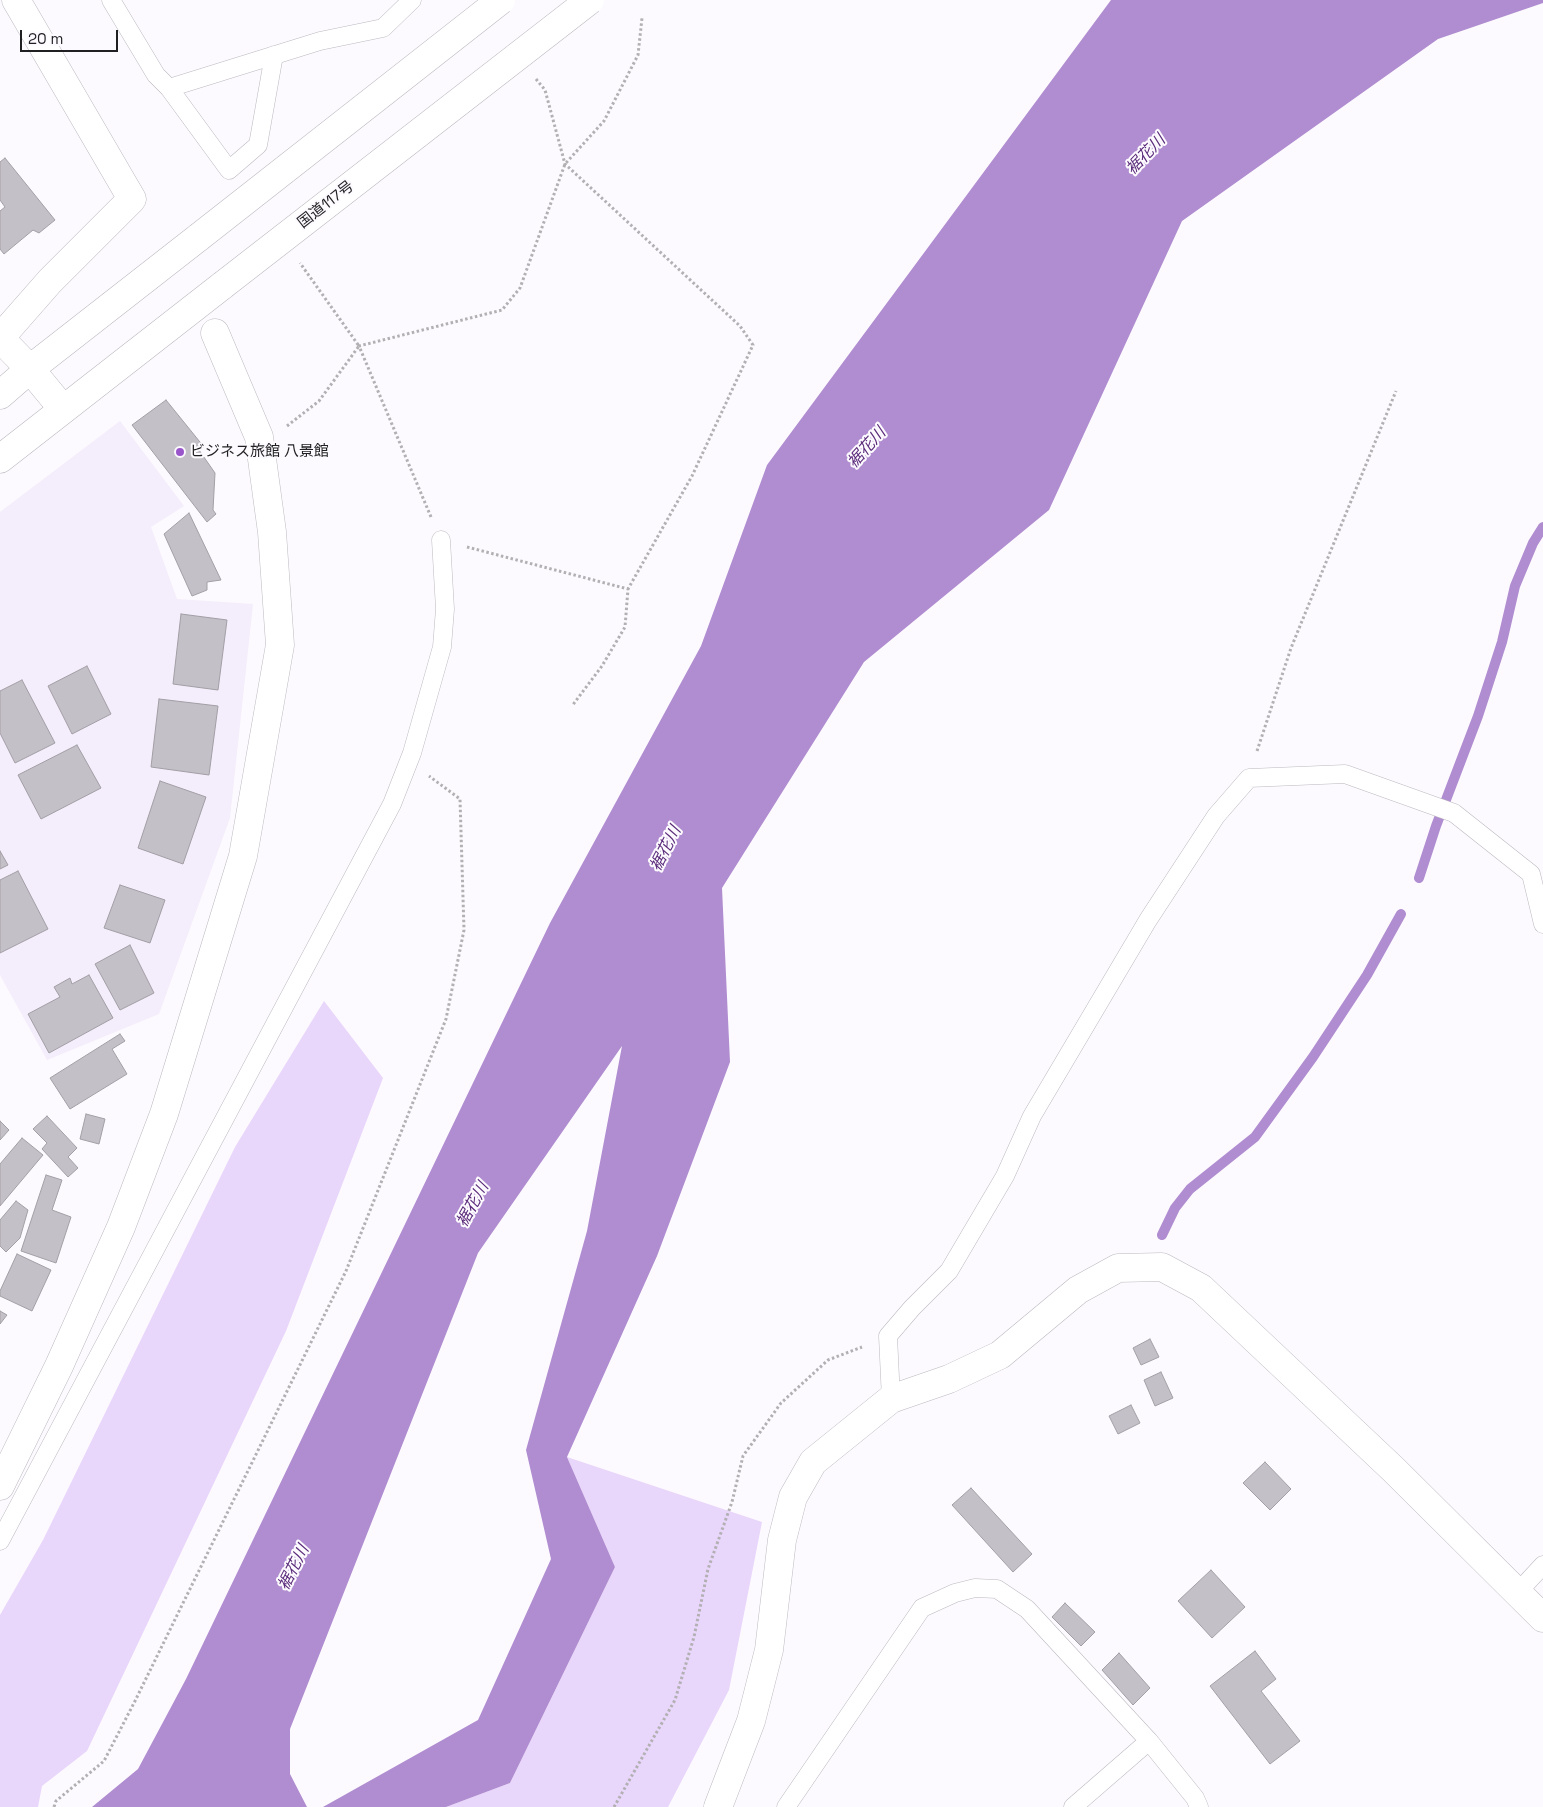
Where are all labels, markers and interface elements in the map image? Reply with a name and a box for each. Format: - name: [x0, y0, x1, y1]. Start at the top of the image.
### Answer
- scale bar: [22, 20, 120, 52]
- text: 20 m: [28, 29, 63, 48]
- water label: 裾花川: [1122, 131, 1170, 179]
- street label: 国道117号: [294, 178, 358, 232]
- water label: 裾花川: [844, 424, 890, 472]
- place label: ビジネス旅館 八景館: [190, 443, 329, 461]
- marker: ビジネス旅館 八景館: [174, 446, 186, 458]
- water label: 裾花川: [647, 823, 685, 875]
- water label: 裾花川: [453, 1179, 493, 1231]
- water label: 裾花川: [275, 1542, 313, 1594]

